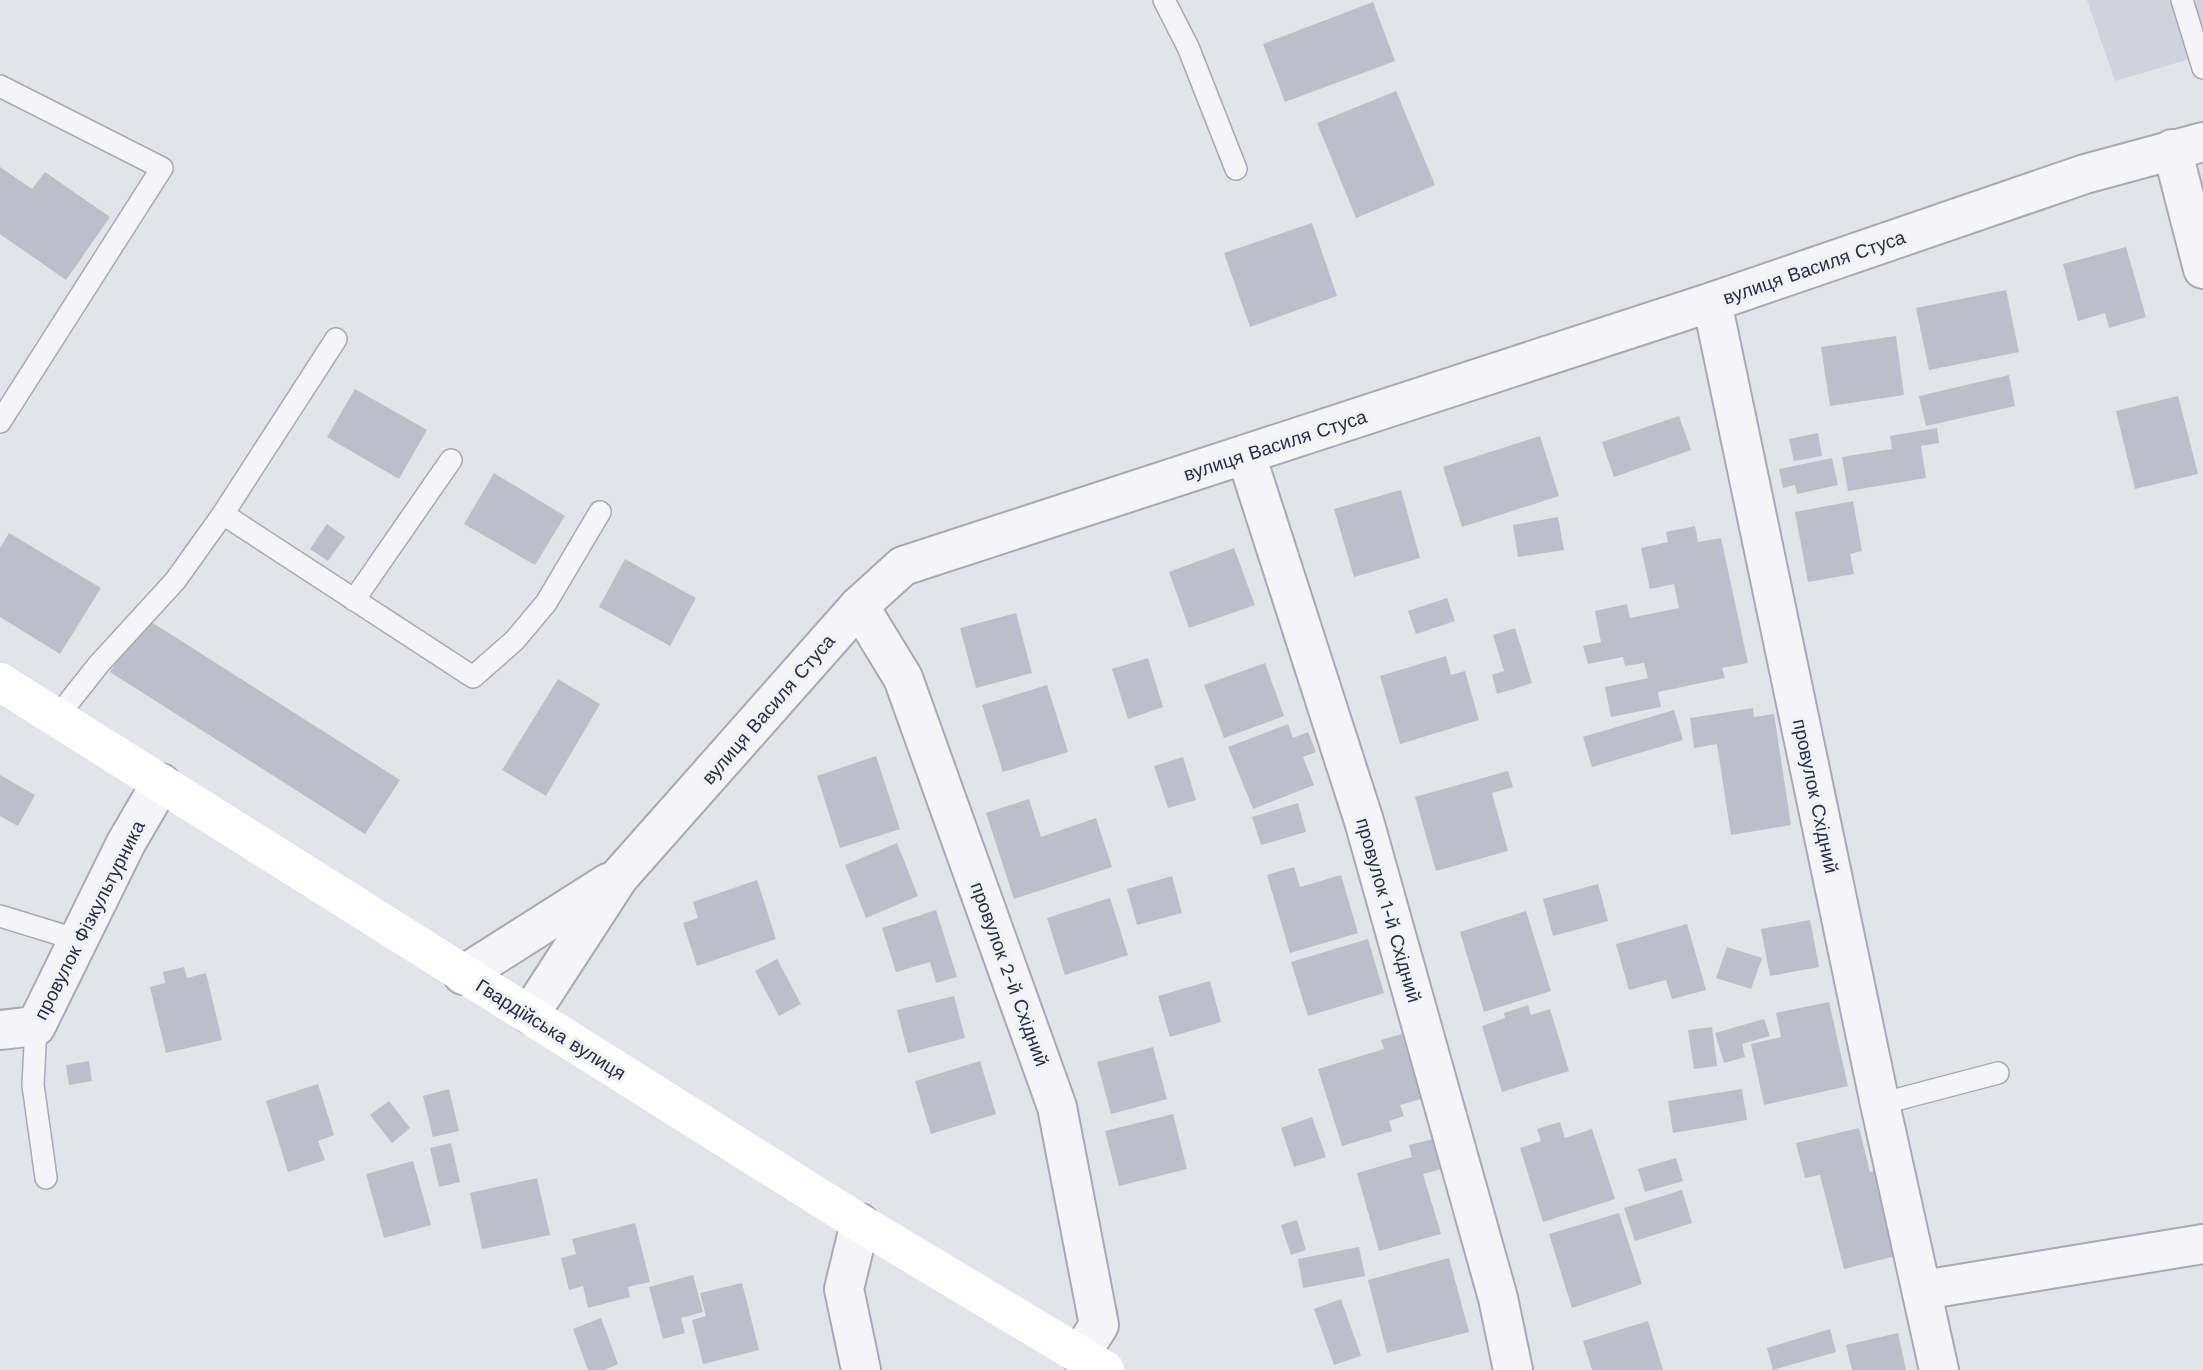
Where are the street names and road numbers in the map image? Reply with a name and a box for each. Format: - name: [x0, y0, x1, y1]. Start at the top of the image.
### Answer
- street label: вулиця Василя Стуса: [1720, 225, 1909, 309]
- street label: вулиця Василя Стуса: [1181, 405, 1370, 486]
- street label: вулиця Василя Стуса: [697, 629, 840, 789]
- street label: провулок Східний: [1788, 717, 1843, 875]
- street label: провулок 1-й Східний: [1351, 815, 1426, 1005]
- street label: провулок Фізкультурника: [29, 816, 150, 1024]
- street label: провулок 2-й Східний: [965, 879, 1054, 1070]
- street label: Гвардійська вулиця: [471, 974, 630, 1085]

